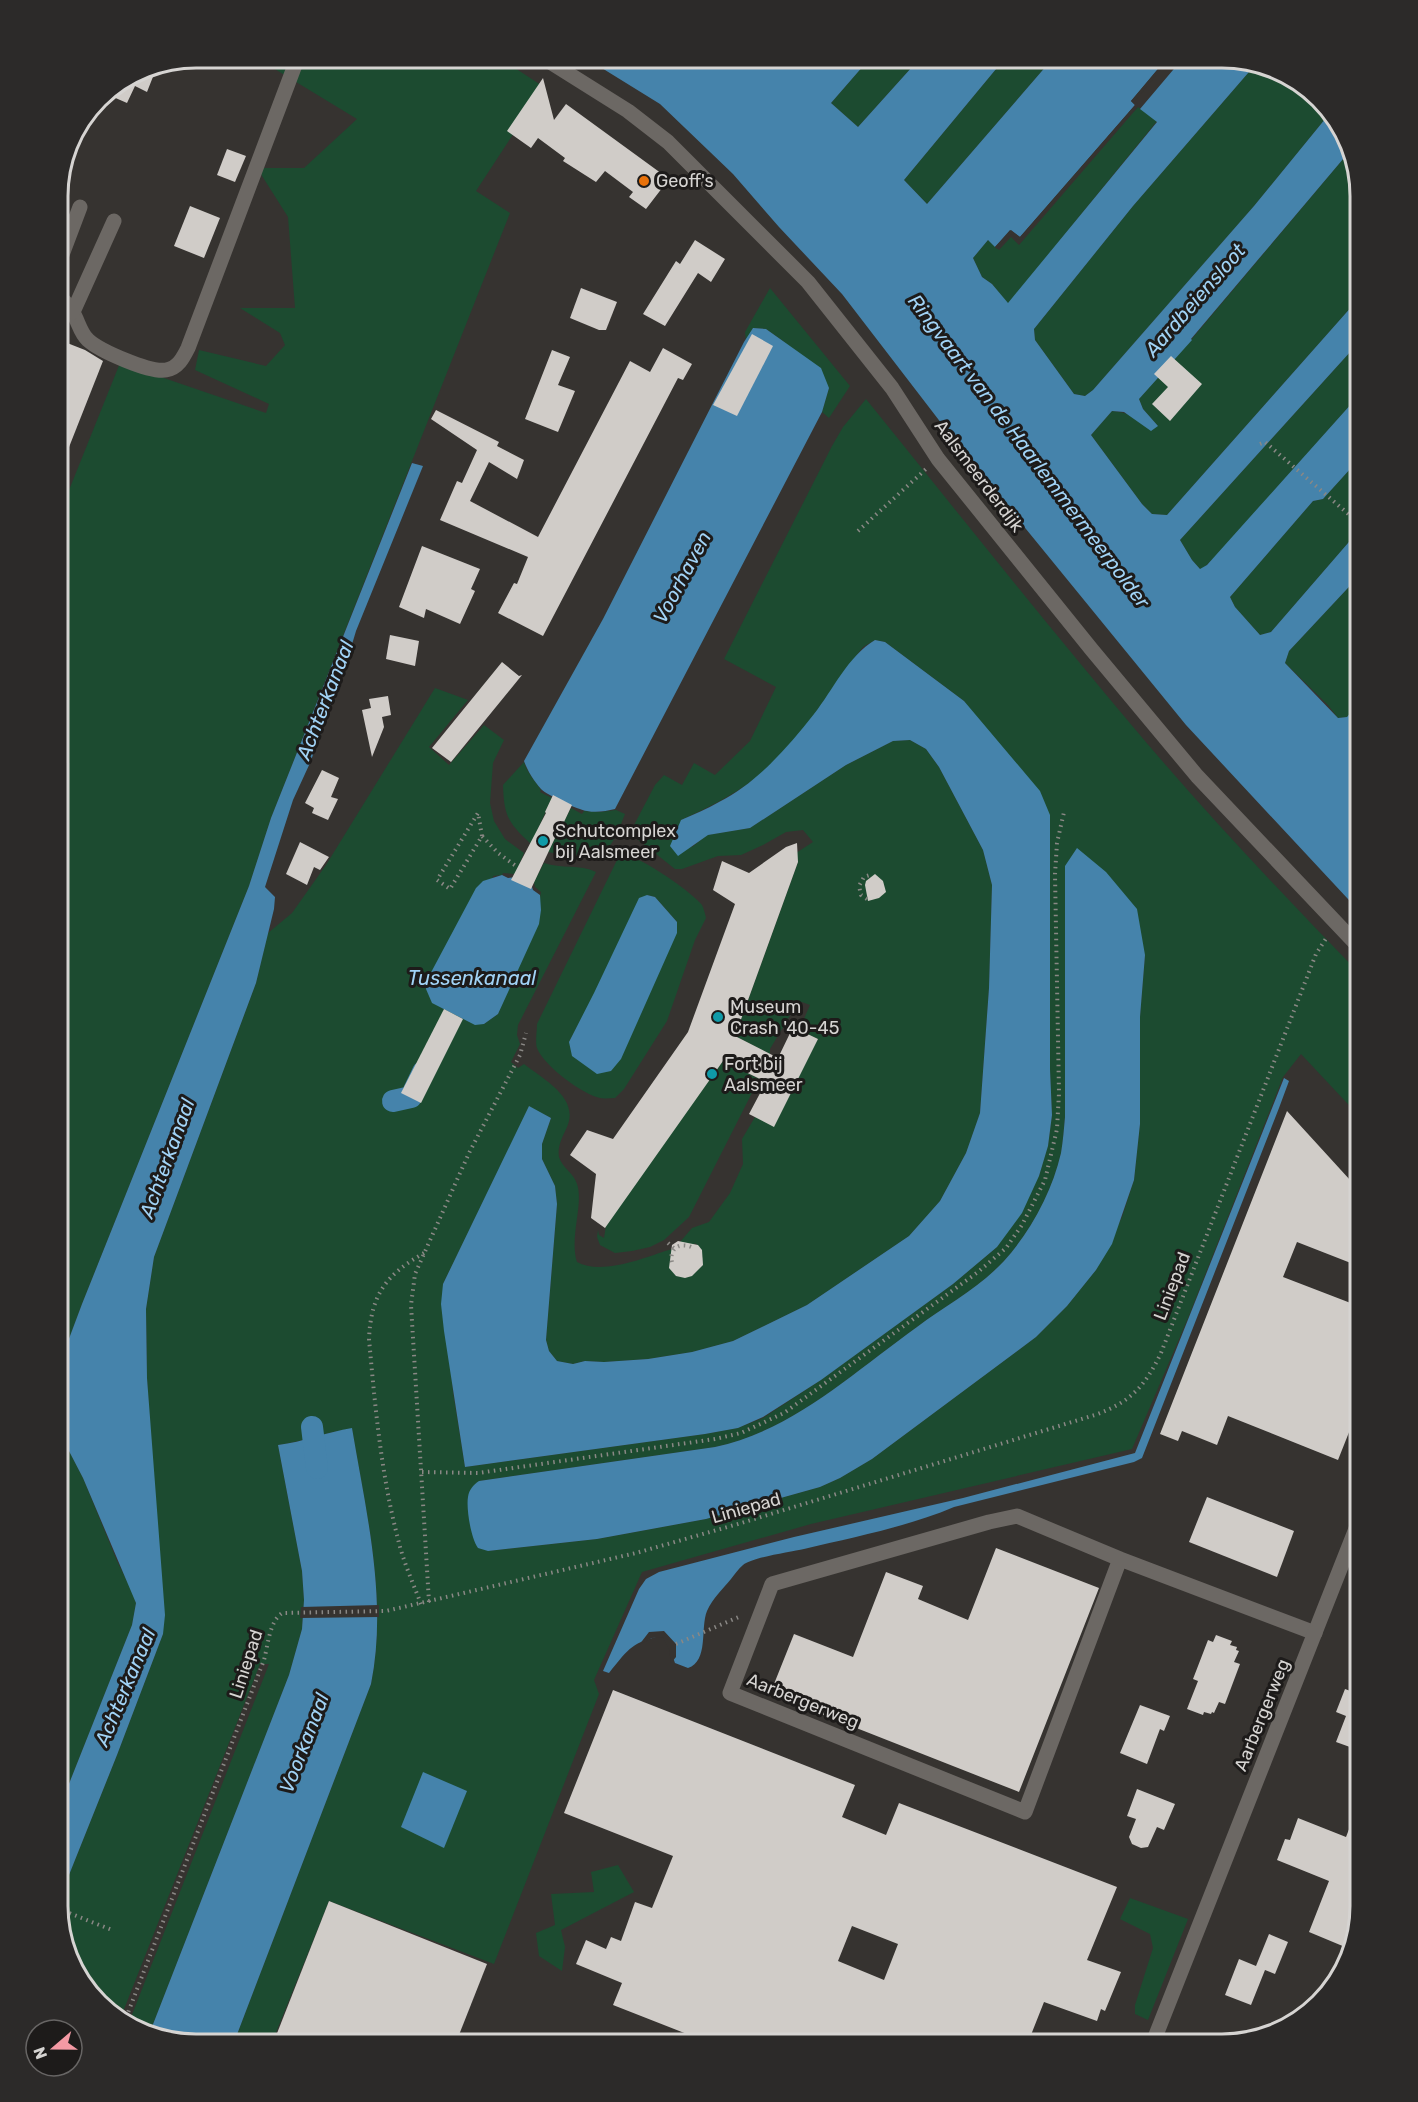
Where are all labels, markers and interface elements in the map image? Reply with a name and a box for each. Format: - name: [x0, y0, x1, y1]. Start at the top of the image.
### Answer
- place label: Geoff's: [656, 170, 714, 192]
- marker: Geoff's: [637, 174, 651, 188]
- water label: Aardbeiensloot: [1139, 239, 1251, 362]
- water label: Ringvaart van de Haarlemmermeerpolder: [903, 289, 1156, 614]
- street label: Aalsmeerderdijk: [930, 416, 1029, 537]
- water label: Voorhaven: [648, 527, 716, 627]
- water label: Achterkanaal: [291, 636, 359, 764]
- place label: Schutcomplex bij Aalsmeer: [555, 820, 676, 863]
- marker: Schutcomplex bij Aalsmeer: [536, 834, 550, 848]
- water label: Tussenkanaal: [408, 966, 537, 990]
- place label: Museum Crash '40-45: [730, 996, 839, 1039]
- marker: Museum Crash '40-45: [711, 1010, 725, 1024]
- place label: Fort bij Aalsmeer: [724, 1053, 803, 1096]
- marker: Fort bij Aalsmeer: [705, 1067, 719, 1081]
- water label: Achterkanaal: [134, 1094, 200, 1222]
- street label: Liniepad: [1149, 1249, 1195, 1323]
- street label: Liniepad: [709, 1488, 783, 1528]
- water label: Achterkanaal: [89, 1624, 161, 1750]
- street label: Liniepad: [225, 1627, 267, 1701]
- street label: Aarbergerweg: [1230, 1656, 1294, 1774]
- street label: Aarbergerweg: [744, 1669, 862, 1733]
- water label: Voorkanaal: [274, 1689, 334, 1796]
- north arrow: [24, 2018, 84, 2078]
- text: N: [29, 2044, 51, 2062]

